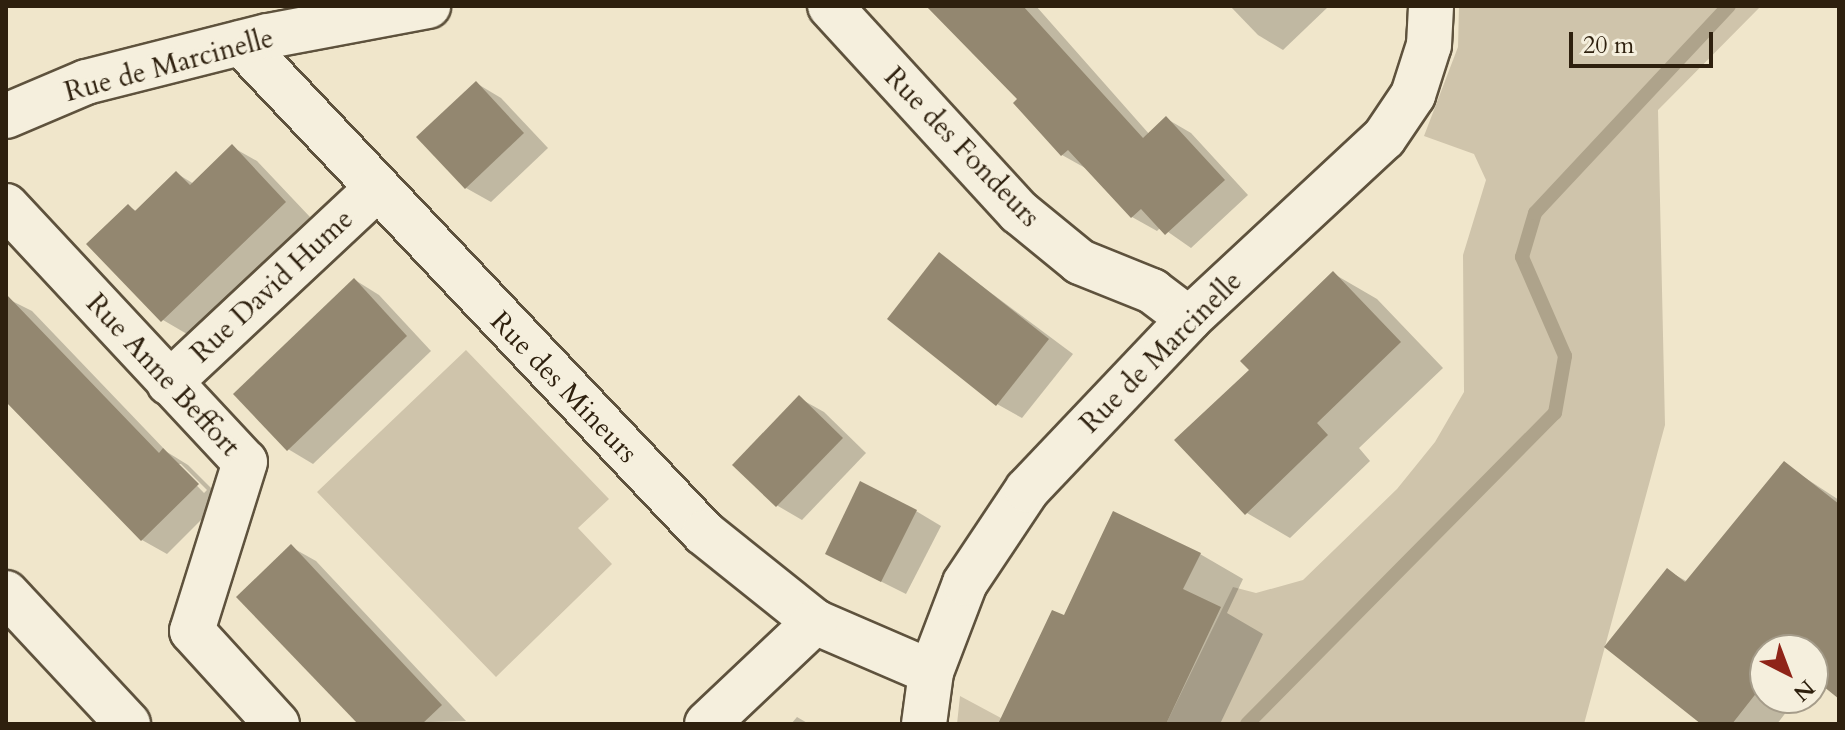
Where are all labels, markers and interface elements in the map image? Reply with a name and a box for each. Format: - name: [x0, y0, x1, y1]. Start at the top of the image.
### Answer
- scale bar: [1573, 16, 1717, 66]
- street label: Rue de Marcinelle: [61, 21, 277, 109]
- text: 20 m: [1583, 29, 1634, 62]
- street label: Rue des Fondeurs: [877, 60, 1047, 234]
- street label: Rue David Hume: [184, 202, 360, 370]
- street label: Rue de Marcinelle: [1073, 264, 1249, 440]
- street label: Rue Anne Beffort: [79, 287, 247, 463]
- street label: Rue des Mineurs: [483, 304, 645, 470]
- north arrow: [1749, 634, 1829, 714]
- text: N: [1787, 673, 1821, 708]

